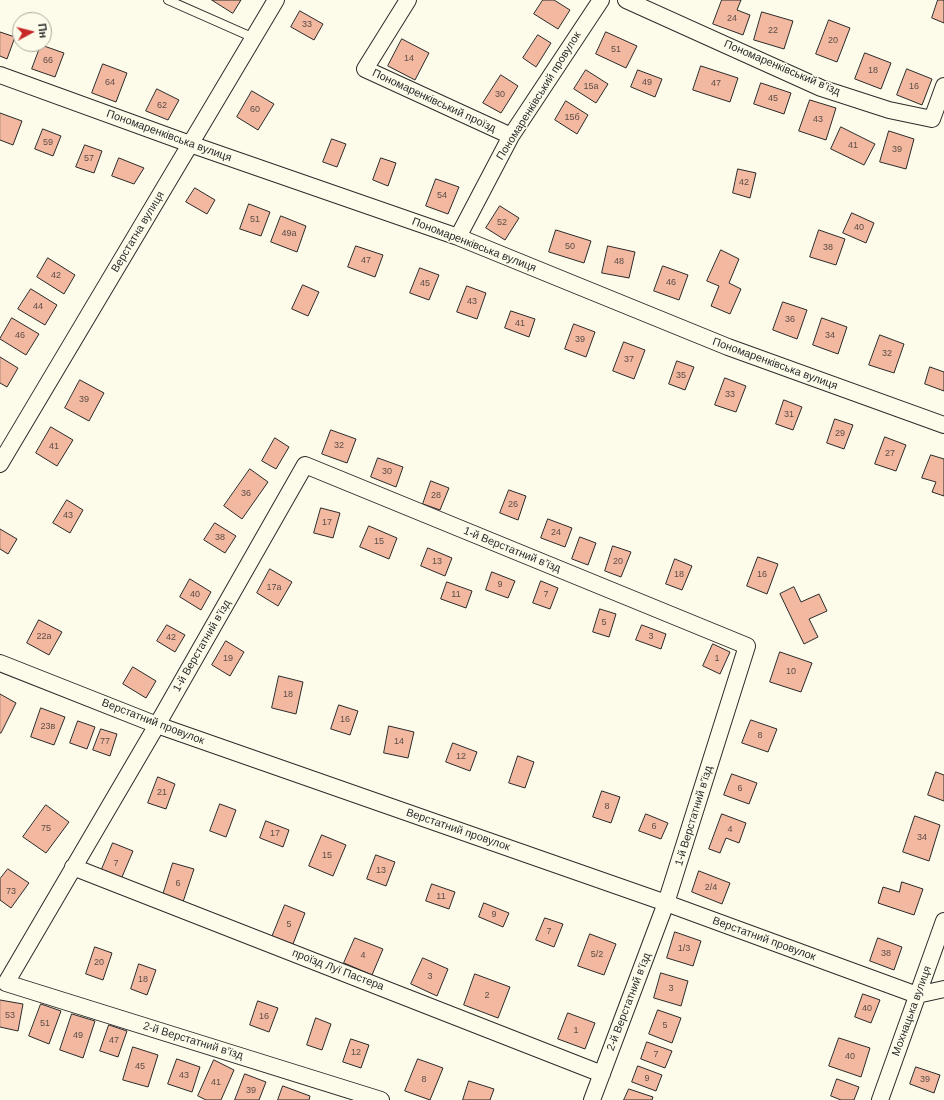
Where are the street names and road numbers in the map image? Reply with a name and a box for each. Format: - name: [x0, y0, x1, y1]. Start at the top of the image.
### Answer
- street label: Пономаренківський провулок: [494, 29, 584, 163]
- street label: Пономаренківський в’їзд: [722, 37, 842, 99]
- street label: Пономаренківський проїзд: [370, 66, 498, 136]
- street label: Пономаренківська вулиця: [105, 107, 233, 165]
- street label: Верстатна вулиця: [109, 189, 167, 275]
- street label: Пономаренківська вулиця: [410, 215, 538, 275]
- street label: Пономаренківська вулиця: [711, 335, 839, 393]
- street label: 1-й Верстатний в’їзд: [461, 524, 563, 576]
- street label: 1-й Верстатний в’їзд: [170, 598, 234, 694]
- street label: Верстатний провулок: [100, 696, 206, 748]
- street label: 1-й Верстатний в’їзд: [673, 764, 715, 868]
- street label: Верстатний провулок: [404, 806, 512, 854]
- street label: Верстатний провулок: [711, 914, 817, 964]
- street label: проїзд Луї Пастера: [290, 946, 386, 994]
- street label: 2-й Верстатний в’їзд: [604, 951, 654, 1053]
- street label: Мохнацька вулиця: [890, 964, 934, 1058]
- street label: 2-й Верстатний в’їзд: [141, 1020, 245, 1062]

